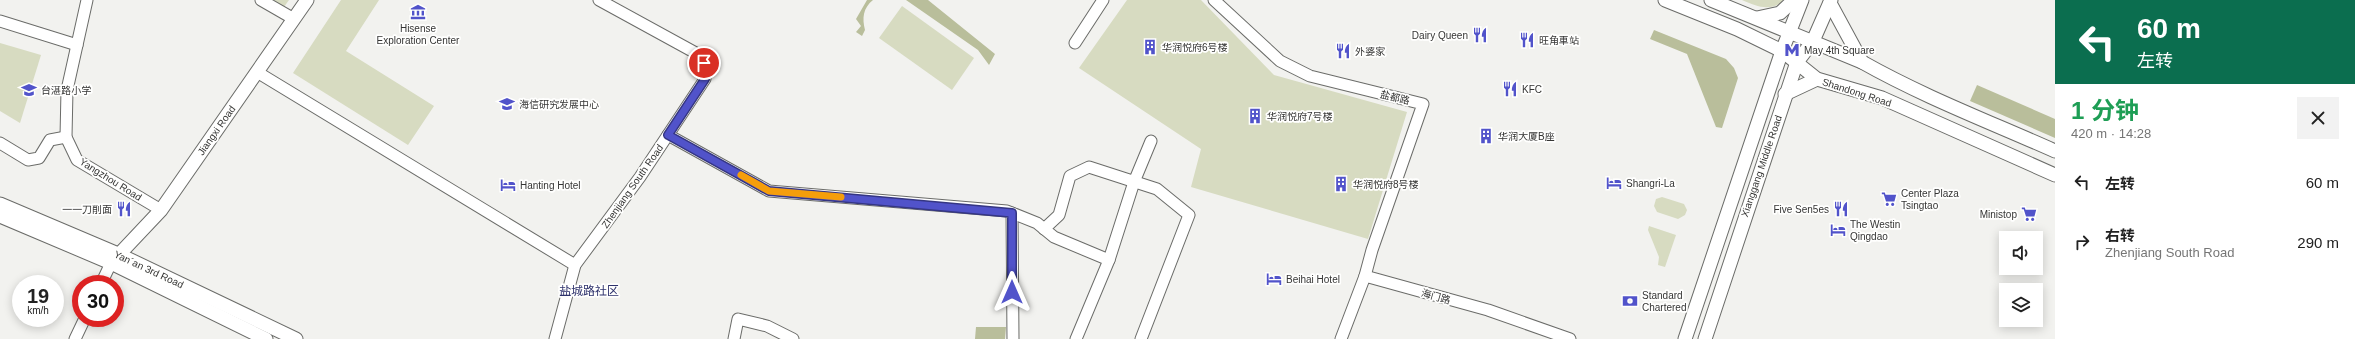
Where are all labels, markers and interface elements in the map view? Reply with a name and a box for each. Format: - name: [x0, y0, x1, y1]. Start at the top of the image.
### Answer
- museum icon: Hisense Exploration Center: [409, 3, 427, 21]
- text: 60 m: [2137, 13, 2201, 44]
- icon: left: [2071, 16, 2123, 68]
- place label: Hisense Exploration Center: [377, 23, 460, 46]
- restaurant icon: Dairy Queen: [1471, 26, 1489, 44]
- place label: Dairy Queen: [1412, 30, 1468, 41]
- restaurant icon: 旺角車站: [1518, 31, 1536, 49]
- place label: 旺角車站: [1539, 35, 1579, 46]
- building icon: 华润悦府6号楼: [1141, 38, 1159, 56]
- metro station icon: May 4th Square: [1783, 41, 1801, 59]
- place label: 华润悦府6号楼: [1162, 42, 1228, 53]
- restaurant icon: 外婆家: [1334, 42, 1352, 60]
- place label: May 4th Square: [1804, 45, 1875, 56]
- pin: [687, 46, 721, 80]
- place label: 外婆家: [1355, 46, 1386, 57]
- text: 左转: [2137, 51, 2173, 71]
- icon: arrive: [693, 52, 715, 74]
- street label: Shandong Road: [1821, 76, 1893, 109]
- restaurant icon: KFC: [1501, 80, 1519, 98]
- school or university icon: 台湛路小学: [20, 81, 38, 99]
- place label: KFC: [1522, 84, 1542, 95]
- place label: 台湛路小学: [41, 85, 91, 96]
- street label: 盐都路: [1379, 89, 1411, 106]
- school or university icon: 海信研究发展中心: [498, 95, 516, 113]
- text: 1 分钟: [2071, 97, 2139, 124]
- button: close: [2297, 97, 2339, 139]
- place label: 海信研究发展中心: [519, 99, 599, 110]
- street label: Jiangxi Road: [195, 103, 237, 157]
- building icon: 华润悦府7号楼: [1246, 107, 1264, 125]
- place label: 华润悦府7号楼: [1267, 111, 1333, 122]
- street label: Xianggang Middle Road: [1739, 114, 1784, 218]
- text: 420 m · 14:28: [2071, 126, 2151, 141]
- building icon: 华润大厦B座: [1477, 127, 1495, 145]
- place label: 华润大厦B座: [1498, 131, 1555, 142]
- street label: Zhenjiang South Road: [599, 142, 665, 230]
- street label: Yangzhou Road: [78, 156, 144, 203]
- icon: left: [2071, 171, 2093, 193]
- hotel icon: Shangri-La: [1605, 174, 1623, 192]
- text: 60 m: [2306, 174, 2339, 191]
- building icon: 华润悦府8号楼: [1332, 175, 1350, 193]
- text: 左转: [2105, 175, 2135, 192]
- hotel icon: Hanting Hotel: [499, 176, 517, 194]
- place label: Shangri-La: [1626, 178, 1675, 189]
- place label: 华润悦府8号楼: [1353, 179, 1419, 190]
- place label: Hanting Hotel: [520, 180, 581, 191]
- place label: Center Plaza Tsingtao: [1901, 188, 1959, 211]
- supermarket icon: Center Plaza Tsingtao: [1880, 190, 1898, 208]
- restaurant icon: 一一刀削面: [115, 200, 133, 218]
- restaurant icon: Five Sen5es: [1832, 200, 1850, 218]
- place label: 一一刀削面: [62, 204, 112, 215]
- place label: Five Sen5es: [1773, 204, 1829, 215]
- supermarket icon: Ministop: [2020, 205, 2038, 223]
- place label: Ministop: [1980, 209, 2017, 220]
- place label: The Westin Qingdao: [1850, 219, 1900, 242]
- hotel icon: The Westin Qingdao: [1829, 221, 1847, 239]
- text: 右转: [2105, 227, 2135, 244]
- map controls: [1999, 231, 2043, 327]
- button: sound: [1999, 231, 2043, 275]
- icon: right: [2071, 231, 2093, 253]
- text: 290 m: [2297, 234, 2339, 251]
- text: Zhenjiang South Road: [2105, 245, 2234, 260]
- street label: Yan´an 3rd Road: [112, 249, 185, 290]
- hotel icon: Beihai Hotel: [1265, 270, 1283, 288]
- position arrow: [991, 271, 1033, 313]
- place label: Beihai Hotel: [1286, 274, 1340, 285]
- speed limit sign: 30: [72, 275, 124, 327]
- button: layers: [1999, 283, 2043, 327]
- district label: 盐城路社区: [559, 284, 619, 298]
- text: 19: [27, 285, 49, 307]
- street label: 海门路: [1420, 287, 1452, 306]
- place label: Standard Chartered: [1642, 290, 1686, 313]
- bank icon: Standard Chartered: [1621, 292, 1639, 310]
- text: km/h: [27, 305, 49, 316]

